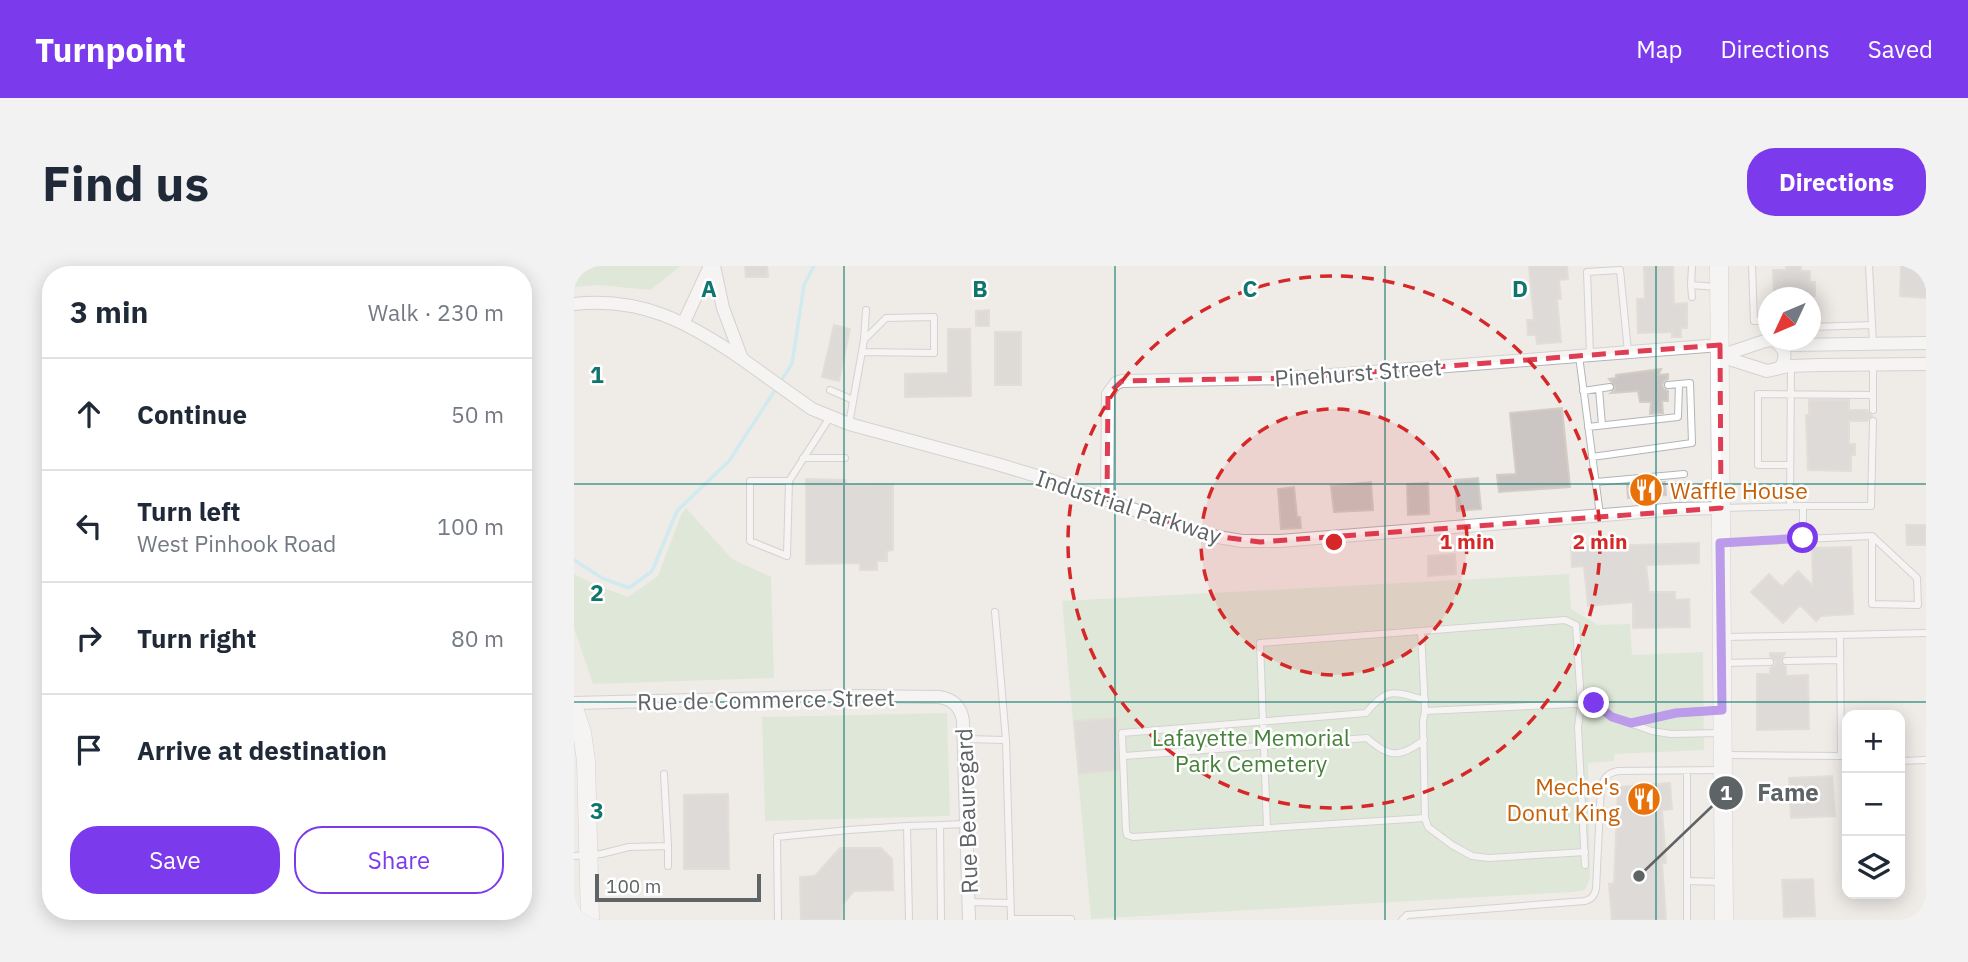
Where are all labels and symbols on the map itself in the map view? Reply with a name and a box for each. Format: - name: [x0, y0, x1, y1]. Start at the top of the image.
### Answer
- text: A: [701, 273, 717, 303]
- text: B: [972, 273, 988, 303]
- text: C: [1243, 273, 1258, 303]
- text: D: [1512, 273, 1528, 303]
- north arrow: [1758, 287, 1821, 350]
- street label: Pinehurst Street: [1273, 351, 1443, 393]
- text: 1: [590, 359, 604, 389]
- street label: Industrial Parkway: [1032, 462, 1226, 550]
- restaurant icon: Waffle House: [1627, 471, 1665, 509]
- place label: Waffle House: [1670, 475, 1808, 505]
- route start: [1787, 522, 1818, 553]
- text: 1 min: [1440, 527, 1494, 555]
- text: 2 min: [1573, 527, 1627, 555]
- centre of rings: [1322, 530, 1346, 554]
- text: 2: [590, 577, 604, 607]
- street label: Rue de Commerce Street: [637, 682, 895, 716]
- route end: [1578, 687, 1609, 718]
- park label: Lafayette Memorial Park Cemetery: [1152, 722, 1350, 778]
- street label: Rue Beauregard: [948, 728, 984, 894]
- callout: Fame: [1708, 770, 1833, 815]
- place label: Meche's Donut King: [1507, 771, 1620, 827]
- text: Fame: [1757, 776, 1819, 808]
- text: 1: [1720, 778, 1733, 806]
- restaurant icon: Meche's Donut King: [1625, 780, 1663, 818]
- text: 3: [590, 795, 604, 825]
- scale bar: [595, 871, 761, 903]

